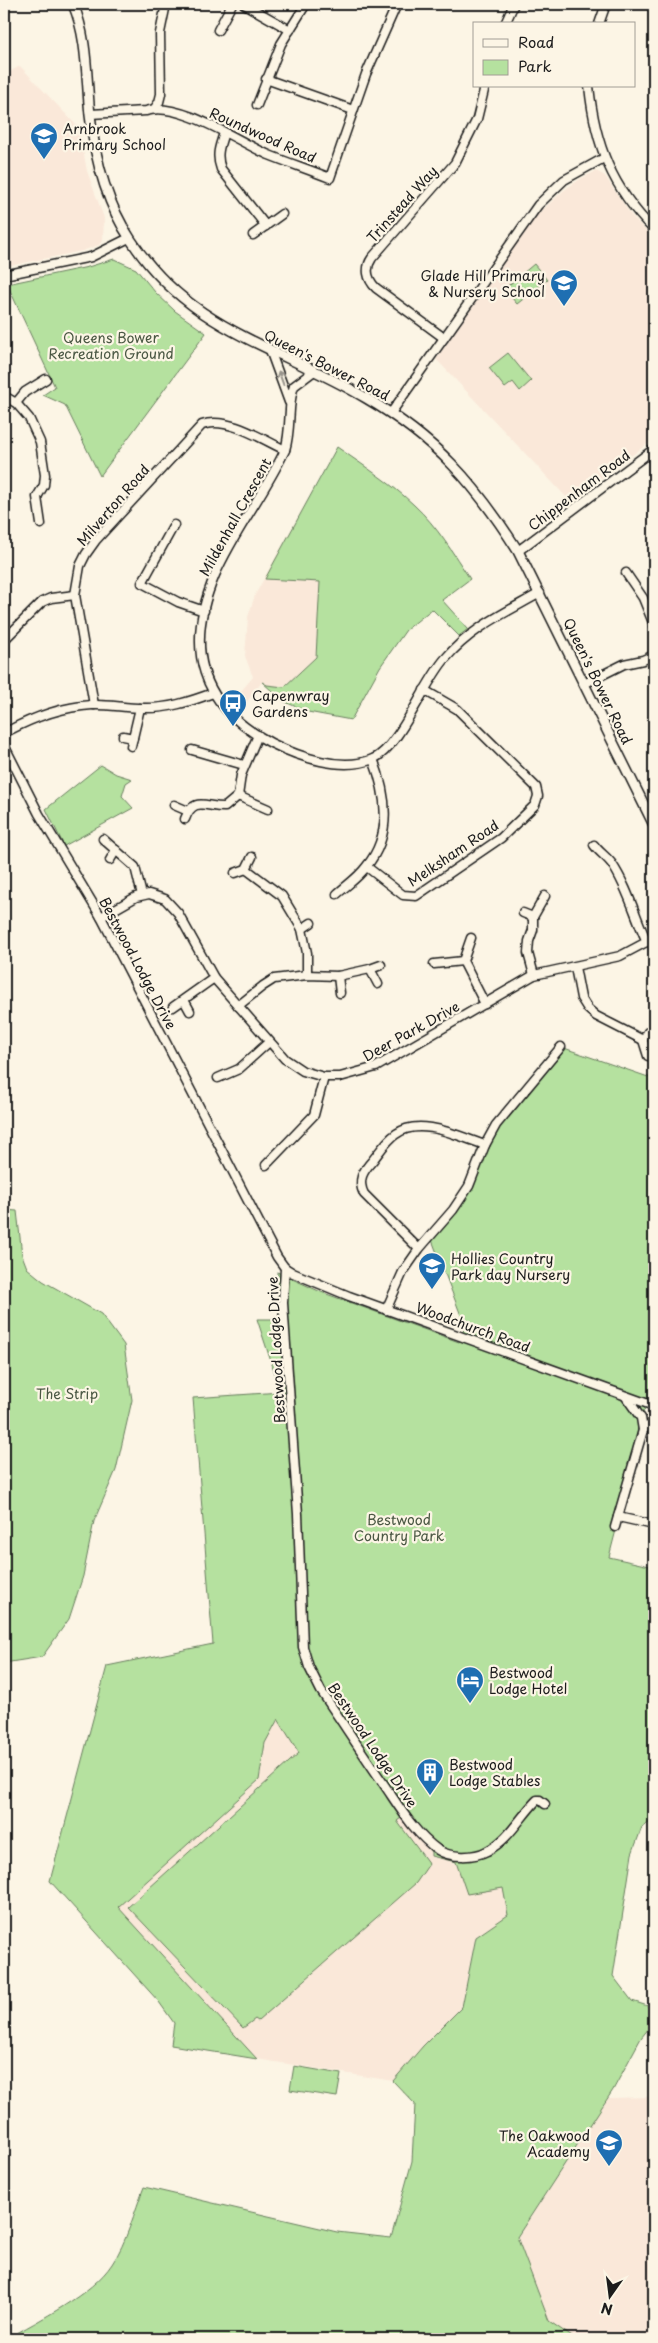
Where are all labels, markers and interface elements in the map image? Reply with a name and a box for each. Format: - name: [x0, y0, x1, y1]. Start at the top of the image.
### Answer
- legend: [473, 22, 636, 88]
- text: Road: [518, 30, 554, 53]
- text: Park: [518, 54, 552, 77]
- street label: Roundwood Road: [206, 102, 320, 168]
- place label: Arnbrook Primary School: [63, 118, 166, 155]
- school or university icon: Arnbrook Primary School: [29, 121, 59, 160]
- street label: Trinstead Way: [362, 161, 442, 247]
- place label: Glade Hill Primary & Nursery School: [421, 265, 545, 302]
- school or university icon: Glade Hill Primary & Nursery School: [549, 268, 579, 307]
- street label: Queen's Bower Road: [260, 324, 394, 406]
- park label: Queens Bower Recreation Ground: [48, 327, 174, 364]
- one-way arrow: [276, 371, 285, 386]
- street label: Chippenham Road: [523, 445, 635, 535]
- street label: Mildenhall Crescent: [194, 454, 276, 580]
- street label: Milverton Road: [72, 460, 154, 550]
- street label: Queen's Bower Road: [558, 614, 638, 748]
- place label: Capenwray Gardens: [252, 685, 330, 722]
- bus stop icon: Capenwray Gardens: [218, 688, 248, 727]
- street label: Melksham Road: [403, 815, 503, 891]
- street label: Bestwood Lodge Drive: [94, 893, 182, 1033]
- street label: Deer Park Drive: [359, 996, 463, 1066]
- place label: Hollies Country Park day Nursery: [451, 1248, 570, 1285]
- school or university icon: Hollies Country Park day Nursery: [417, 1251, 447, 1290]
- street label: Bestwood Lodge Drive: [262, 1276, 290, 1424]
- street label: Woodchurch Road: [413, 1297, 533, 1357]
- park label: The Strip: [36, 1383, 98, 1404]
- park label: Bestwood Country Park: [354, 1509, 445, 1546]
- place label: Bestwood Lodge Hotel: [489, 1662, 567, 1699]
- hotel icon: Bestwood Lodge Hotel: [455, 1665, 485, 1704]
- street label: Bestwood Lodge Drive: [323, 1678, 423, 1812]
- place label: Bestwood Lodge Stables: [449, 1754, 540, 1791]
- building icon: Bestwood Lodge Stables: [415, 1757, 445, 1796]
- place label: The Oakwood Academy: [499, 2125, 590, 2162]
- school or university icon: The Oakwood Academy: [594, 2128, 624, 2167]
- north arrow: [586, 2270, 636, 2320]
- text: N: [599, 2298, 615, 2321]

